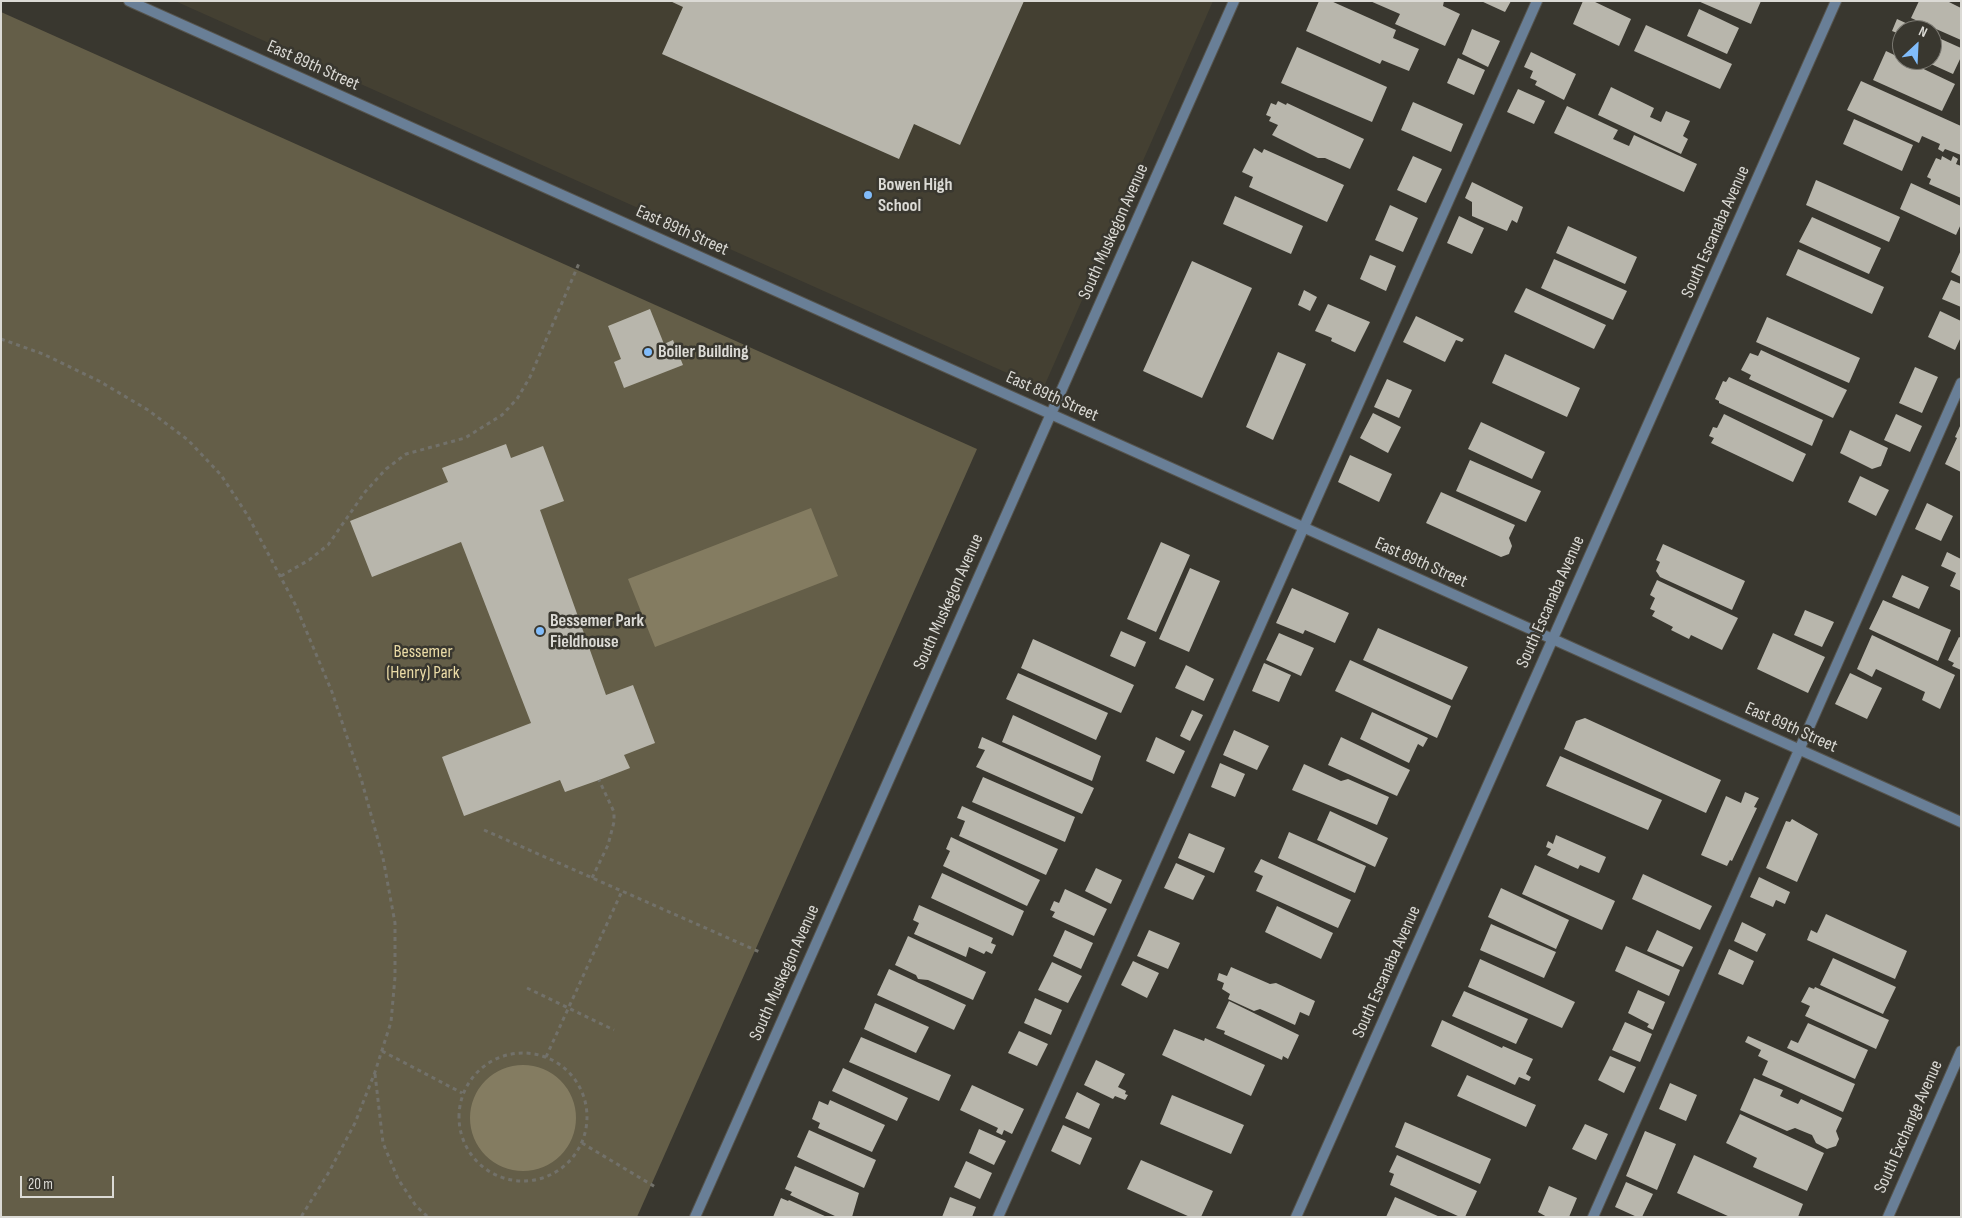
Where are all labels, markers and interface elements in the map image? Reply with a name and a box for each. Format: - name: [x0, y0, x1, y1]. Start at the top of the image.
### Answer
- north arrow: [1892, 20, 1942, 70]
- text: N: [1916, 23, 1930, 41]
- street label: East 89th Street: [263, 36, 363, 96]
- street label: South Muskegon Avenue: [1074, 161, 1154, 303]
- street label: South Escanaba Avenue: [1677, 163, 1755, 301]
- place label: Bowen High School: [878, 174, 952, 216]
- marker: Bowen High School: [862, 189, 874, 201]
- street label: East 89th Street: [632, 201, 732, 261]
- place label: Boiler Building: [658, 341, 749, 363]
- marker: Boiler Building: [642, 346, 654, 358]
- street label: East 89th Street: [1002, 367, 1102, 427]
- street label: South Muskegon Avenue: [909, 531, 989, 673]
- street label: East 89th Street: [1371, 533, 1471, 593]
- street label: South Escanaba Avenue: [1512, 533, 1590, 671]
- place label: Bessemer Park Fieldhouse: [550, 610, 644, 652]
- marker: Bessemer Park Fieldhouse: [534, 625, 546, 637]
- park label: Bessemer (Henry) Park: [386, 641, 460, 684]
- street label: East 89th Street: [1741, 698, 1841, 758]
- street label: South Muskegon Avenue: [745, 902, 825, 1044]
- street label: South Escanaba Avenue: [1348, 903, 1426, 1041]
- street label: South Exchange Avenue: [1870, 1057, 1948, 1197]
- scale bar: [22, 1166, 116, 1198]
- text: 20 m: [28, 1175, 53, 1194]

